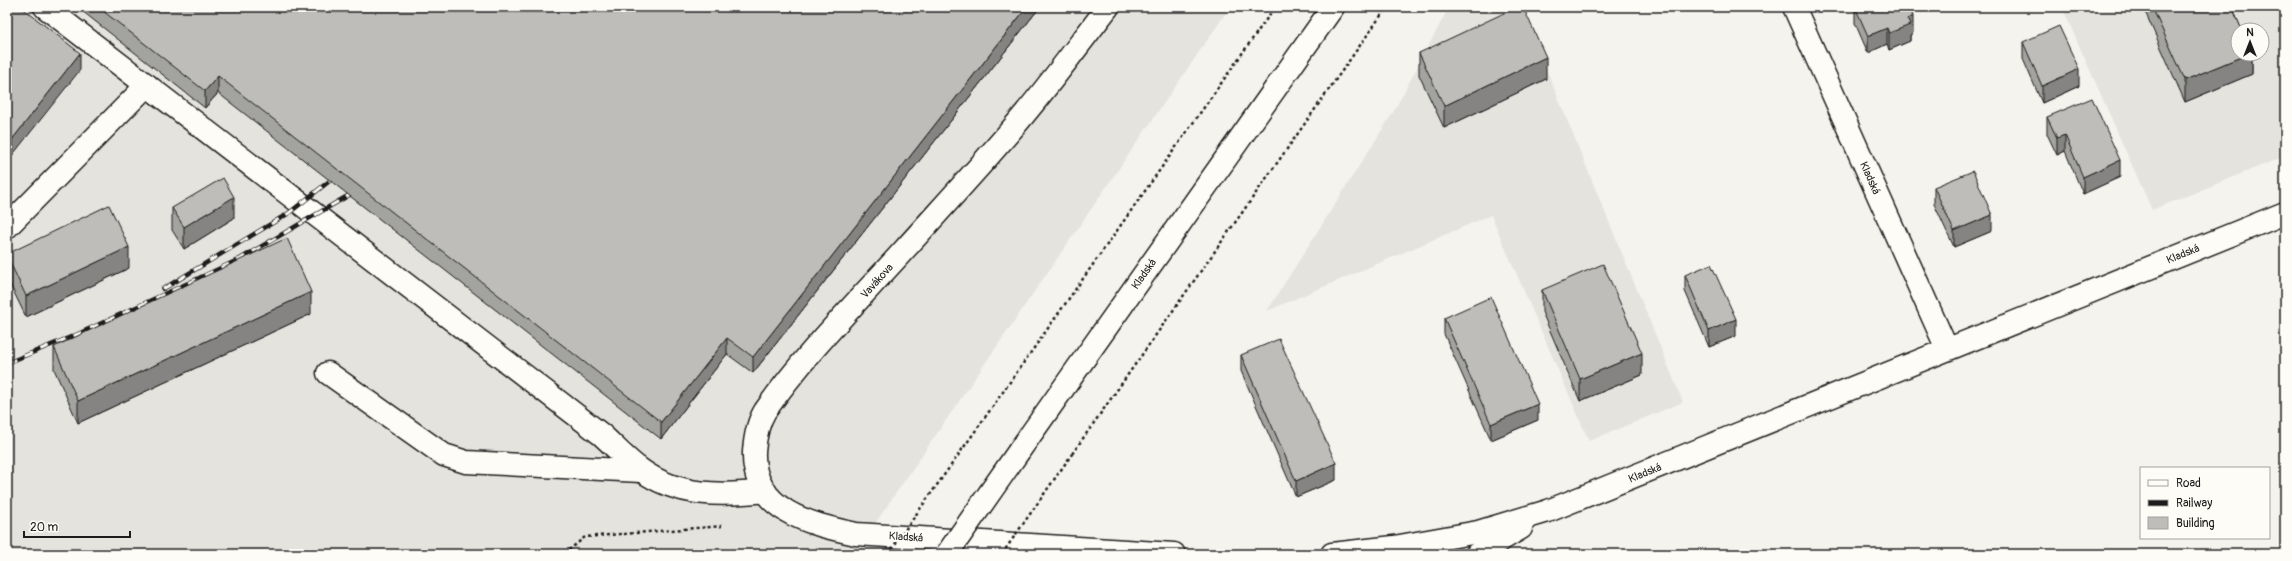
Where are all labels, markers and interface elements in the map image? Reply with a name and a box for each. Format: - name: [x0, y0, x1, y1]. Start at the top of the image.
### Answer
- north arrow: [2230, 22, 2270, 62]
- text: N: [2246, 26, 2254, 39]
- street label: Kladská: [1857, 160, 1883, 196]
- street label: Kladská: [2165, 242, 2201, 266]
- street label: Kladská: [1129, 256, 1159, 292]
- street label: Vavákova: [858, 261, 896, 301]
- street label: Kladská: [1627, 461, 1663, 485]
- legend: [2140, 467, 2270, 539]
- text: Road: [2176, 476, 2201, 491]
- text: Railway: [2176, 496, 2212, 511]
- scale bar: [24, 513, 130, 539]
- text: Building: [2176, 516, 2215, 531]
- text: 20 m: [30, 520, 59, 535]
- street label: Kladská: [888, 529, 924, 545]

